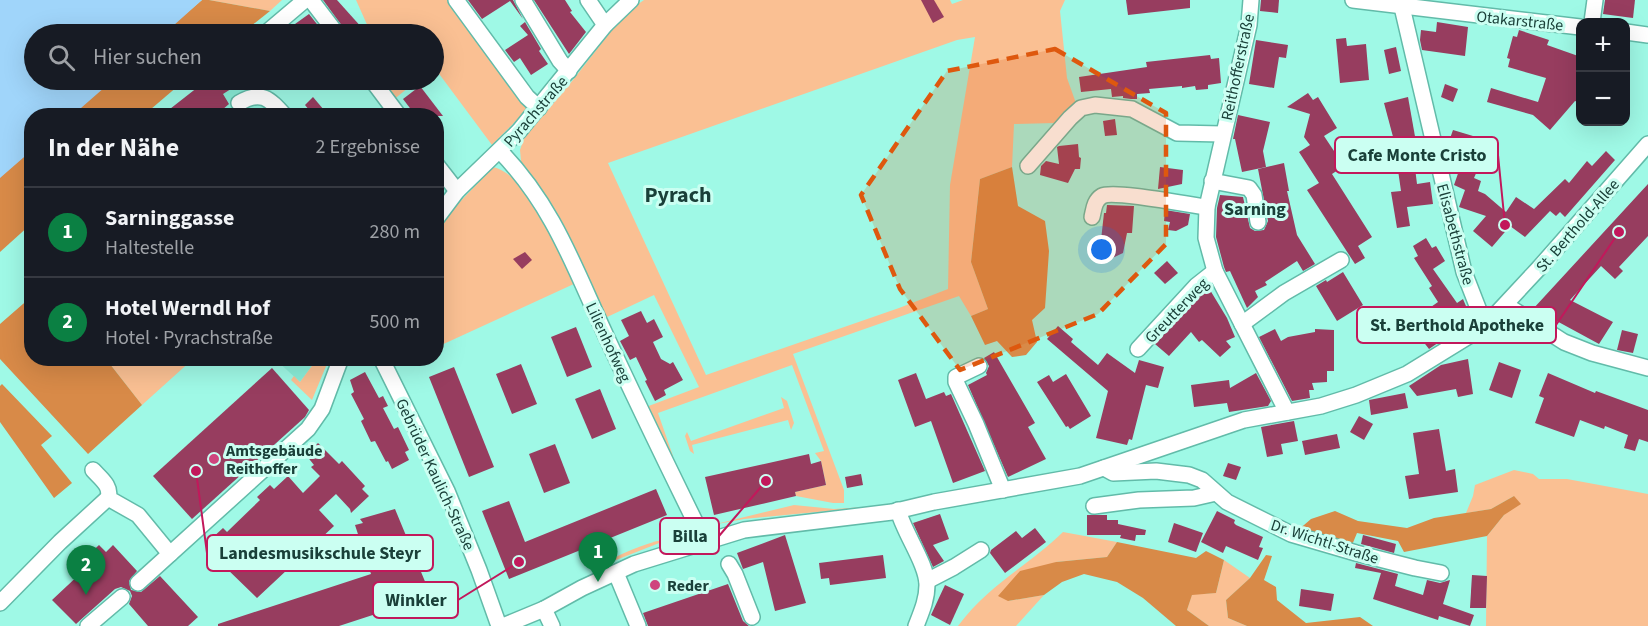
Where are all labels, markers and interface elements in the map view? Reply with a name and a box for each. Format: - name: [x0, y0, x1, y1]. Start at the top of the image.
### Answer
- street label: Otakarstraße: [1475, 5, 1564, 37]
- street label: Reithofferstraße: [1216, 12, 1260, 122]
- map controls: [1576, 18, 1630, 126]
- button: +: [1576, 18, 1630, 72]
- search box: [24, 24, 444, 90]
- icon: search: [45, 41, 78, 74]
- text: Hier suchen: [93, 41, 202, 73]
- street label: Pyrachstraße: [499, 71, 573, 152]
- button: −: [1576, 72, 1630, 126]
- text: In der Nähe: [48, 129, 179, 166]
- text: 2 Ergebnisse: [315, 133, 420, 161]
- callout: Cafe Monte Cristo: [1335, 137, 1498, 173]
- text: Cafe Monte Cristo: [1347, 143, 1487, 168]
- street label: St. Berthold-Allee: [1531, 174, 1625, 277]
- district label: Pyrach: [644, 179, 712, 211]
- street label: Elisabethstraße: [1431, 181, 1479, 287]
- district label: Sarning: [1224, 197, 1286, 222]
- text: Sarninggasse: [105, 202, 234, 234]
- text: 1: [62, 218, 73, 246]
- text: 280 m: [370, 218, 420, 246]
- text: Haltestelle: [105, 234, 194, 262]
- your location: [1087, 235, 1116, 264]
- street label: Greutterweg: [1140, 273, 1214, 348]
- text: Hotel Werndl Hof: [105, 292, 270, 324]
- street label: Lilienhofweg: [580, 299, 636, 386]
- callout: St. Berthold Apotheke: [1357, 307, 1556, 343]
- text: 2: [62, 308, 73, 336]
- text: 500 m: [370, 308, 420, 336]
- text: St. Berthold Apotheke: [1370, 313, 1544, 338]
- text: Hotel · Pyrachstraße: [105, 324, 273, 352]
- street label: Gebrüder Kaulich-Straße: [390, 395, 480, 554]
- place label: Amtsgebäude Reithoffer: [225, 440, 322, 480]
- marker: Amtsgebäude Reithoffer: [207, 452, 221, 466]
- street label: Dr. Wichtl-Straße: [1268, 514, 1382, 570]
- callout: Billa: [660, 518, 719, 554]
- text: Billa: [672, 524, 708, 549]
- pin: 1: [578, 532, 618, 582]
- callout: Landesmusikschule Steyr: [207, 535, 433, 571]
- text: Landesmusikschule Steyr: [219, 541, 422, 566]
- pin: 2: [66, 546, 106, 595]
- place label: Reder: [667, 575, 709, 597]
- marker: Reder: [648, 578, 662, 592]
- callout: Winkler: [373, 582, 458, 618]
- text: Winkler: [385, 588, 448, 613]

